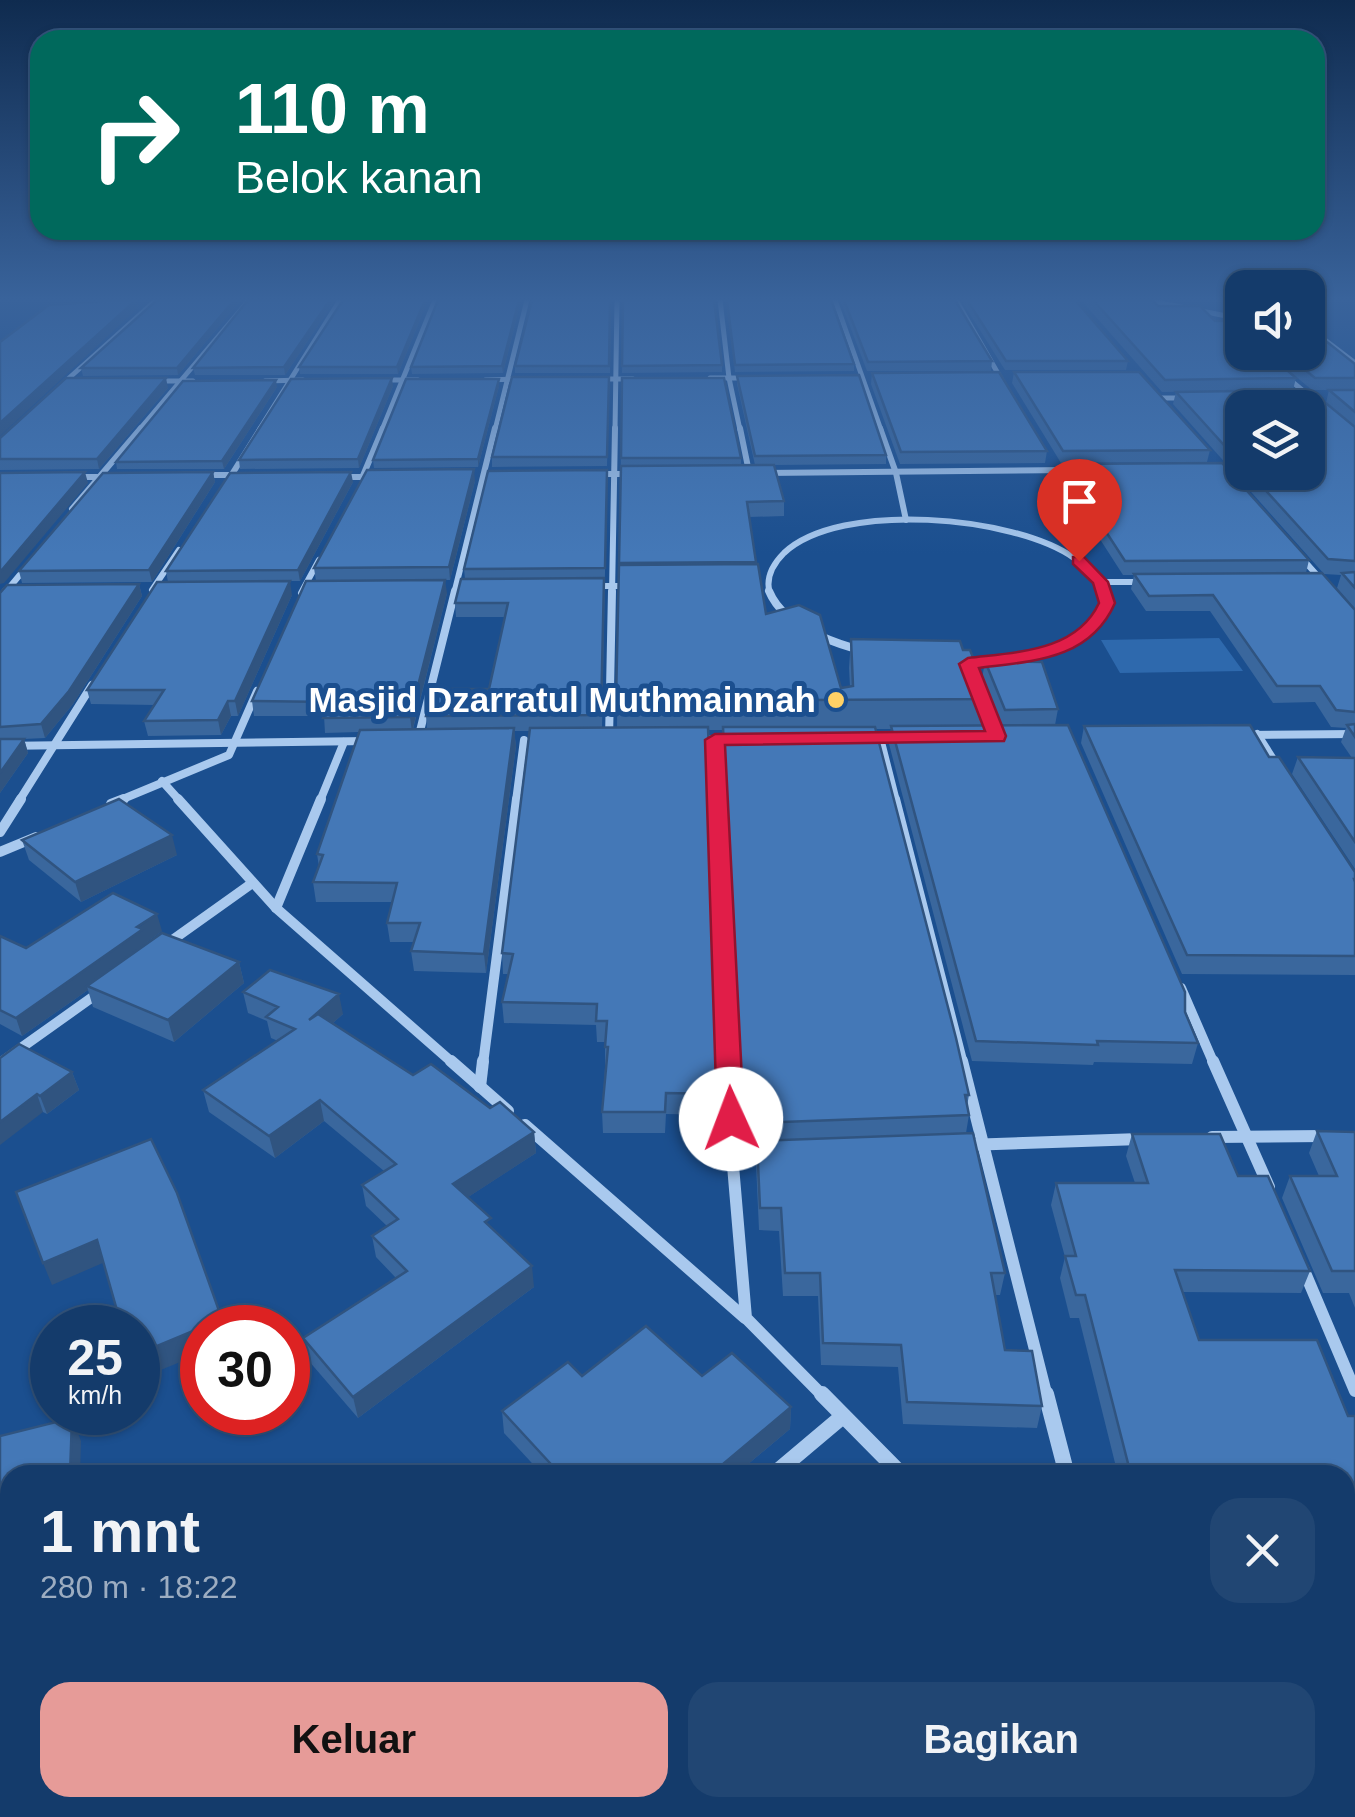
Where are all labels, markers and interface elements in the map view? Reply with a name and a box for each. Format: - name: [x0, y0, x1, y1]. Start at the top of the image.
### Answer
- icon: right: [70, 70, 200, 200]
- text: 110 m: [235, 70, 430, 148]
- text: Belok kanan: [235, 152, 483, 203]
- map controls: [1225, 270, 1325, 490]
- button: sound: [1225, 270, 1325, 370]
- button: layers: [1225, 390, 1325, 490]
- pin: [1037, 459, 1122, 562]
- icon: arrive: [1052, 474, 1107, 529]
- place label: Masjid Dzarratul Muthmainnah: [308, 680, 816, 719]
- marker: Masjid Dzarratul Muthmainnah: [825, 689, 847, 711]
- position arrow: [679, 1067, 783, 1171]
- speed limit sign: 30: [180, 1305, 310, 1435]
- text: 25: [67, 1330, 123, 1386]
- text: km/h: [68, 1381, 122, 1409]
- text: 1 mnt: [40, 1498, 200, 1565]
- button: close: [1210, 1498, 1315, 1603]
- text: 280 m · 18:22: [40, 1569, 237, 1605]
- button: Keluar: [40, 1682, 668, 1797]
- button: Bagikan: [688, 1682, 1315, 1797]

